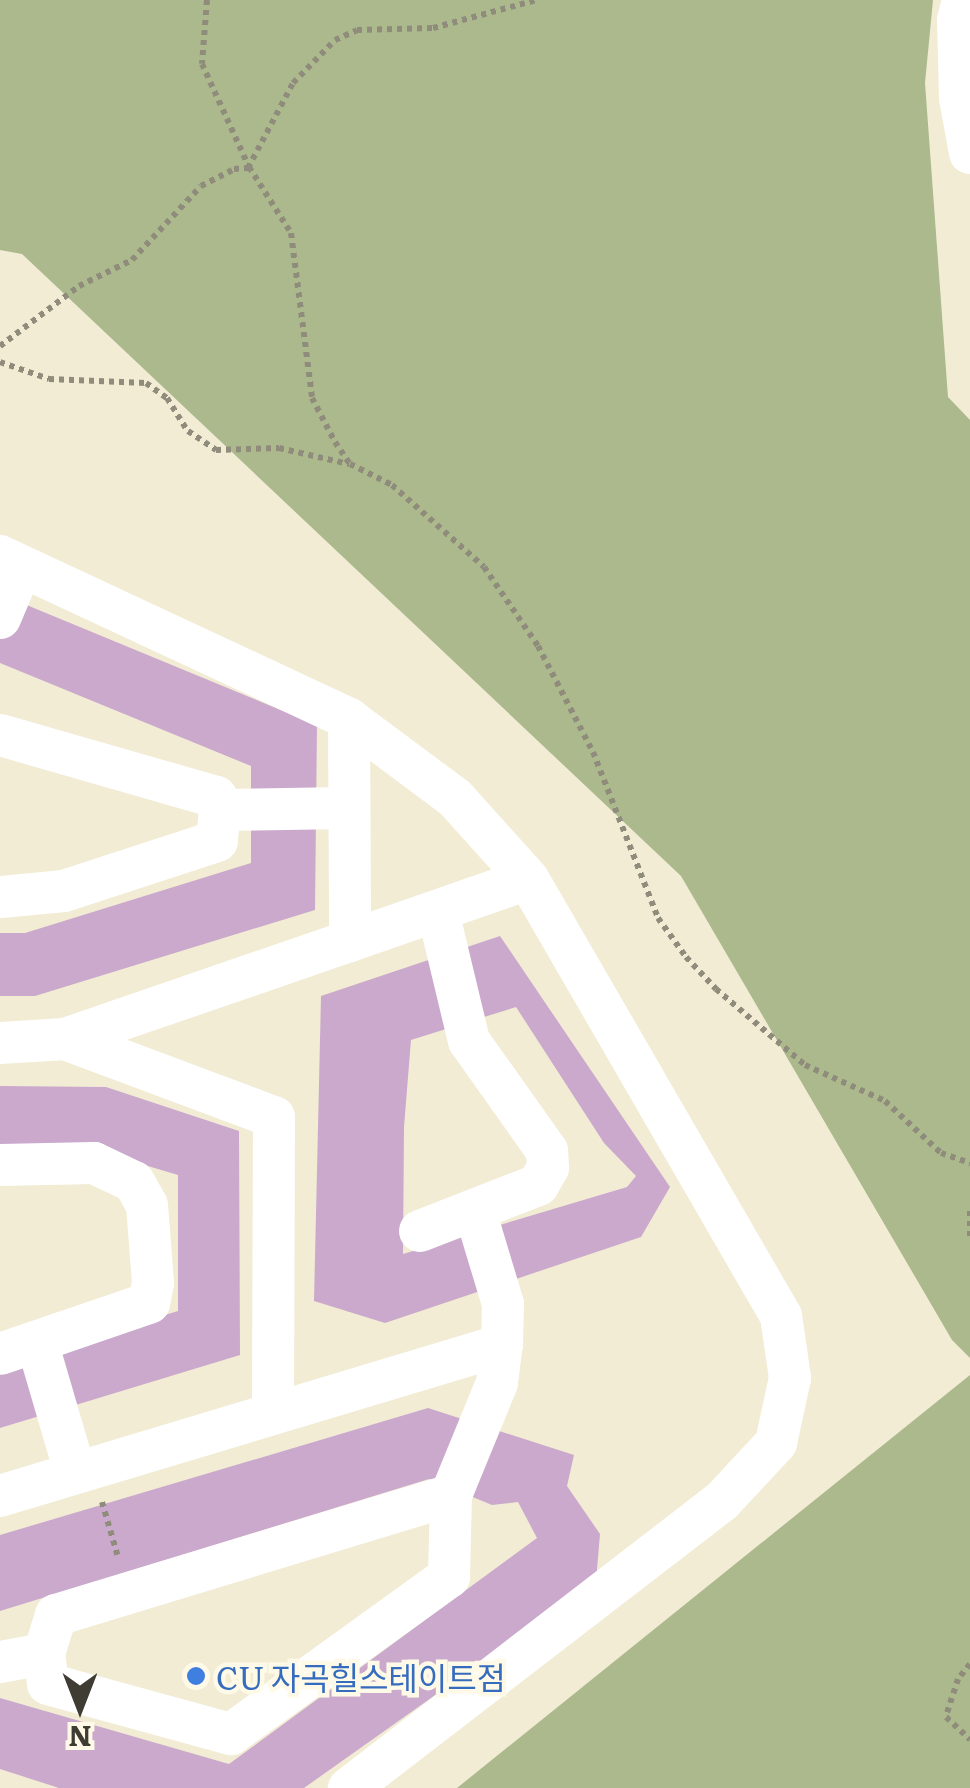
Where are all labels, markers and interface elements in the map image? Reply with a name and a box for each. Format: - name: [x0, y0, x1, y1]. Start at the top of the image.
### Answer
- place label: CU 자곡힐스테이트점: [216, 1657, 506, 1695]
- north arrow: [30, 1658, 130, 1758]
- marker: CU 자곡힐스테이트점: [185, 1665, 207, 1687]
- text: N: [68, 1717, 92, 1759]

